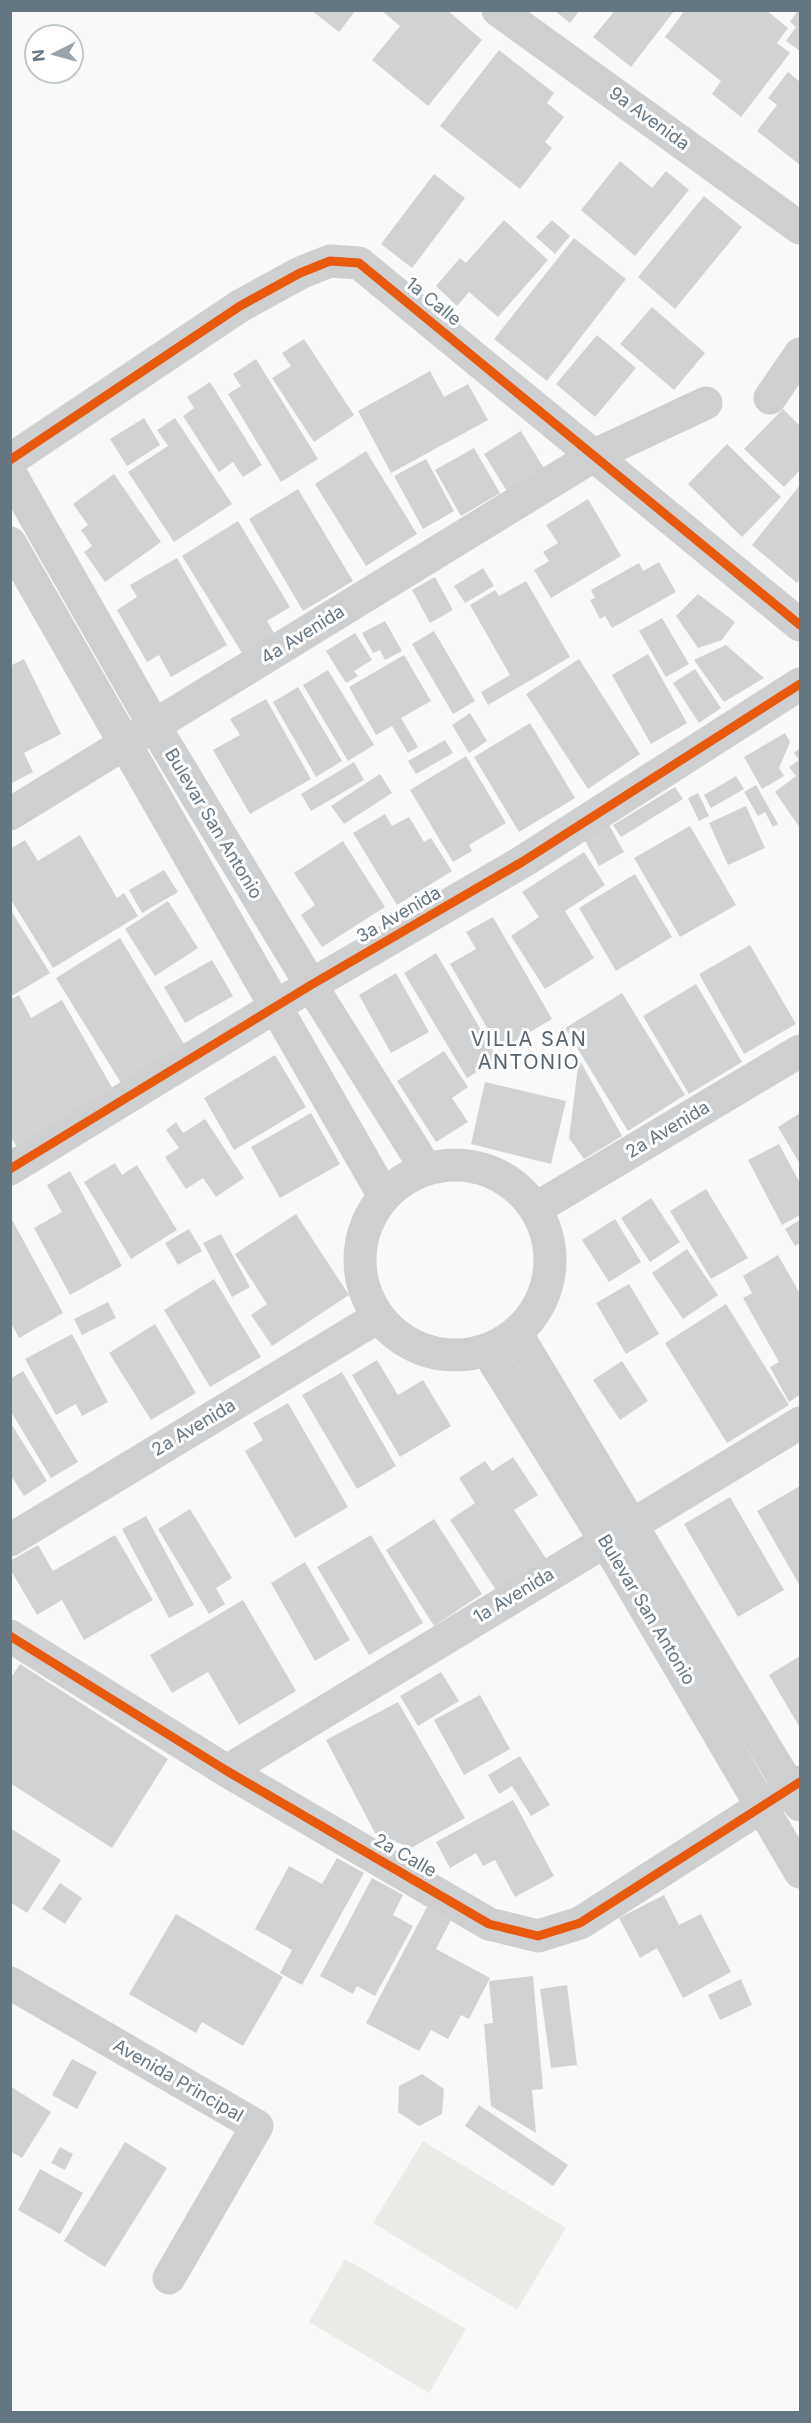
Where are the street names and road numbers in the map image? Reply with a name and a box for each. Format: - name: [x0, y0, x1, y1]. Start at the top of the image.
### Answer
- street label: 9a Avenida: [605, 83, 693, 155]
- street label: 1a Calle: [401, 273, 465, 331]
- street label: 4a Avenida: [257, 601, 349, 669]
- street label: Bulevar San Antonio: [160, 745, 266, 903]
- street label: 3a Avenida: [353, 882, 445, 948]
- street label: 2a Avenida: [622, 1097, 714, 1163]
- street label: 2a Avenida: [148, 1395, 240, 1461]
- street label: Bulevar San Antonio: [593, 1531, 699, 1689]
- street label: 1a Avenida: [470, 1564, 558, 1628]
- street label: 2a Calle: [370, 1829, 440, 1883]
- street label: Avenida Principal: [109, 2035, 247, 2127]

